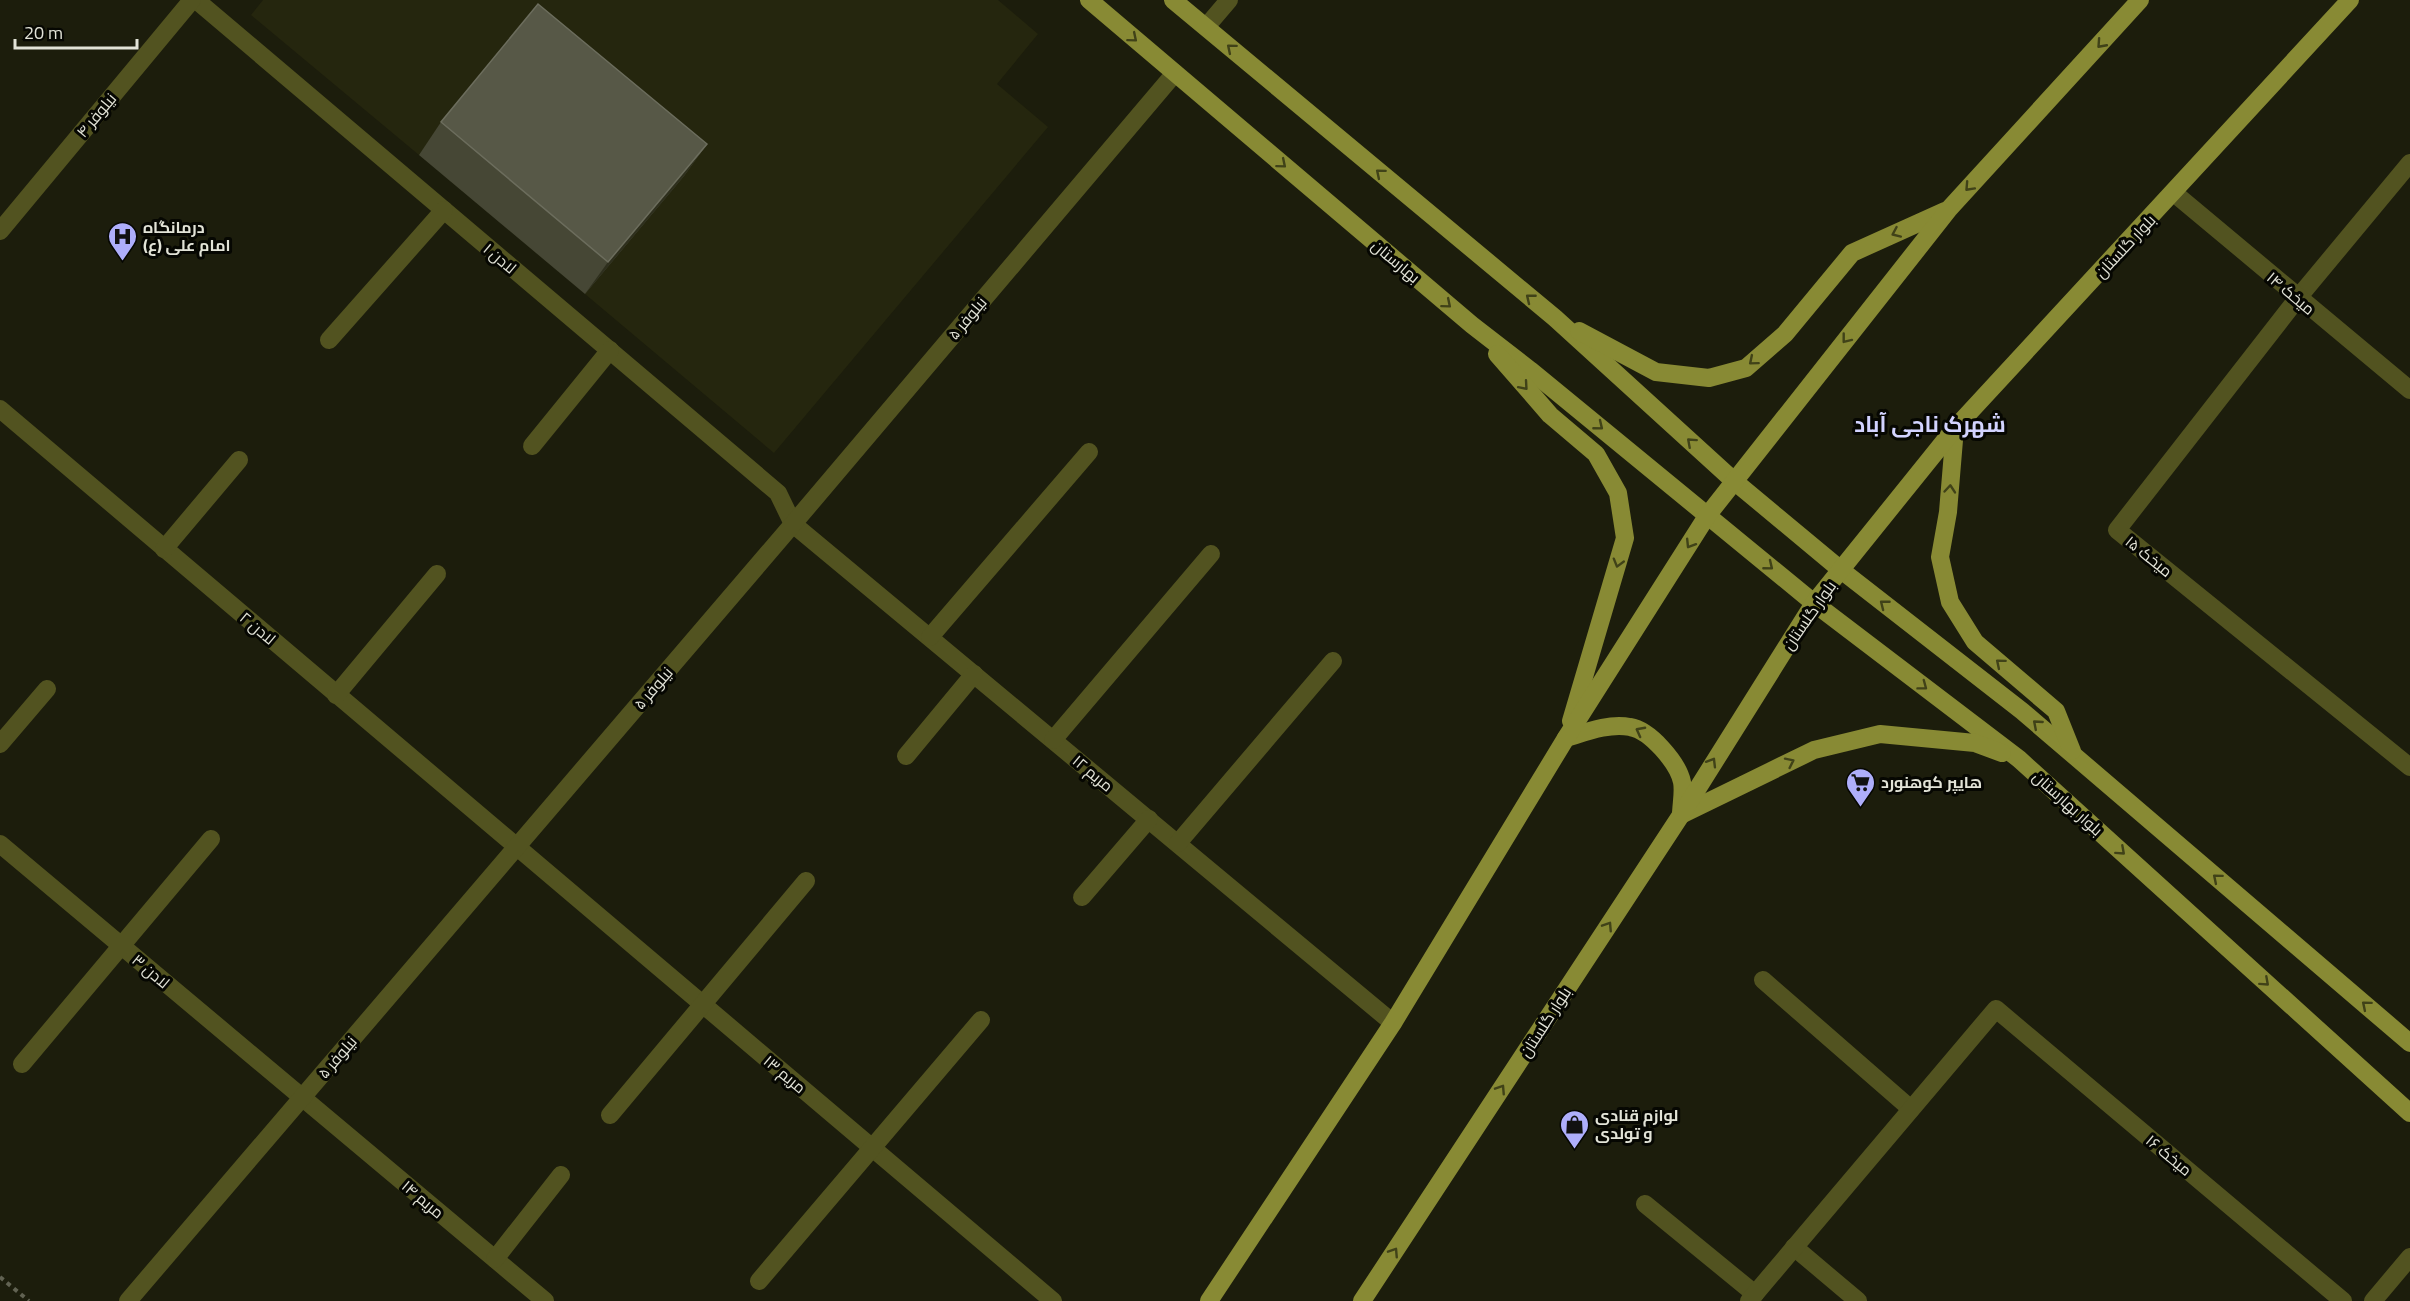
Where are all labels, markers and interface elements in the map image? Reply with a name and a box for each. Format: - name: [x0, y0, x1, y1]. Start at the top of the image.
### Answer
- scale bar: [15, 12, 136, 50]
- text: 20 m: [24, 19, 63, 46]
- one-way arrow: [1126, 31, 1137, 42]
- one-way arrow: [2097, 37, 2108, 48]
- one-way arrow: [1227, 44, 1238, 55]
- street label: نیلوفر ۴: [70, 87, 122, 143]
- one-way arrow: [1275, 157, 1286, 168]
- one-way arrow: [1376, 169, 1387, 180]
- one-way arrow: [1965, 181, 1976, 191]
- street label: بلوار گلستان: [2089, 209, 2161, 283]
- place label: درمانگاه امام علی (ع): [143, 215, 230, 257]
- hospital icon: درمانگاه امام علی (ع): [106, 220, 138, 262]
- one-way arrow: [1891, 226, 1902, 238]
- street label: بهارستان: [1366, 233, 1426, 289]
- street label: لادن ۱: [478, 237, 522, 279]
- street label: میخک ۱۴: [2262, 266, 2320, 320]
- street label: نیلوفر ۵: [942, 291, 992, 345]
- one-way arrow: [1526, 294, 1537, 305]
- one-way arrow: [1440, 297, 1451, 308]
- one-way arrow: [1843, 332, 1854, 343]
- one-way arrow: [1749, 354, 1760, 365]
- one-way arrow: [1517, 379, 1528, 390]
- district label: شهرک ناجی آباد: [1854, 407, 2006, 441]
- one-way arrow: [1592, 419, 1603, 430]
- one-way arrow: [1687, 438, 1698, 449]
- one-way arrow: [1943, 485, 1956, 494]
- street label: میخک ۱۵: [2120, 529, 2178, 583]
- one-way arrow: [1685, 538, 1697, 548]
- one-way arrow: [1613, 557, 1625, 568]
- one-way arrow: [1762, 559, 1773, 570]
- street label: بلوار گلستان: [1776, 575, 1842, 655]
- one-way arrow: [1880, 600, 1891, 611]
- street label: لادن ۲: [235, 606, 281, 650]
- one-way arrow: [1996, 660, 2007, 671]
- street label: نیلوفر ۵: [628, 661, 678, 715]
- one-way arrow: [1916, 678, 1927, 689]
- one-way arrow: [2033, 720, 2044, 731]
- one-way arrow: [1635, 727, 1646, 739]
- street label: مریم ۱۲: [1067, 749, 1119, 797]
- one-way arrow: [1705, 757, 1716, 768]
- one-way arrow: [1784, 757, 1795, 769]
- street label: بلوار بهارستان: [2027, 765, 2109, 841]
- supermarket icon: هایپر کوهنورد: [1844, 766, 1876, 808]
- place label: هایپر کوهنورد: [1881, 770, 1982, 794]
- one-way arrow: [2114, 844, 2124, 855]
- one-way arrow: [2213, 874, 2224, 885]
- one-way arrow: [1600, 922, 1612, 932]
- street label: لادن ۳: [127, 948, 175, 994]
- one-way arrow: [2258, 975, 2269, 986]
- street label: بلوار گلستان: [1513, 982, 1577, 1062]
- one-way arrow: [2362, 1001, 2372, 1012]
- street label: نیلوفر ۵: [312, 1030, 362, 1084]
- street label: مریم ۱۳: [758, 1049, 812, 1099]
- one-way arrow: [1493, 1085, 1505, 1095]
- place label: لوازم قنادی و تولدی: [1595, 1103, 1678, 1145]
- shop icon: لوازم قنادی و تولدی: [1558, 1108, 1590, 1150]
- street label: میخک ۱۶: [2141, 1129, 2197, 1181]
- street label: مریم ۱۴: [397, 1174, 449, 1224]
- one-way arrow: [1386, 1248, 1398, 1258]

